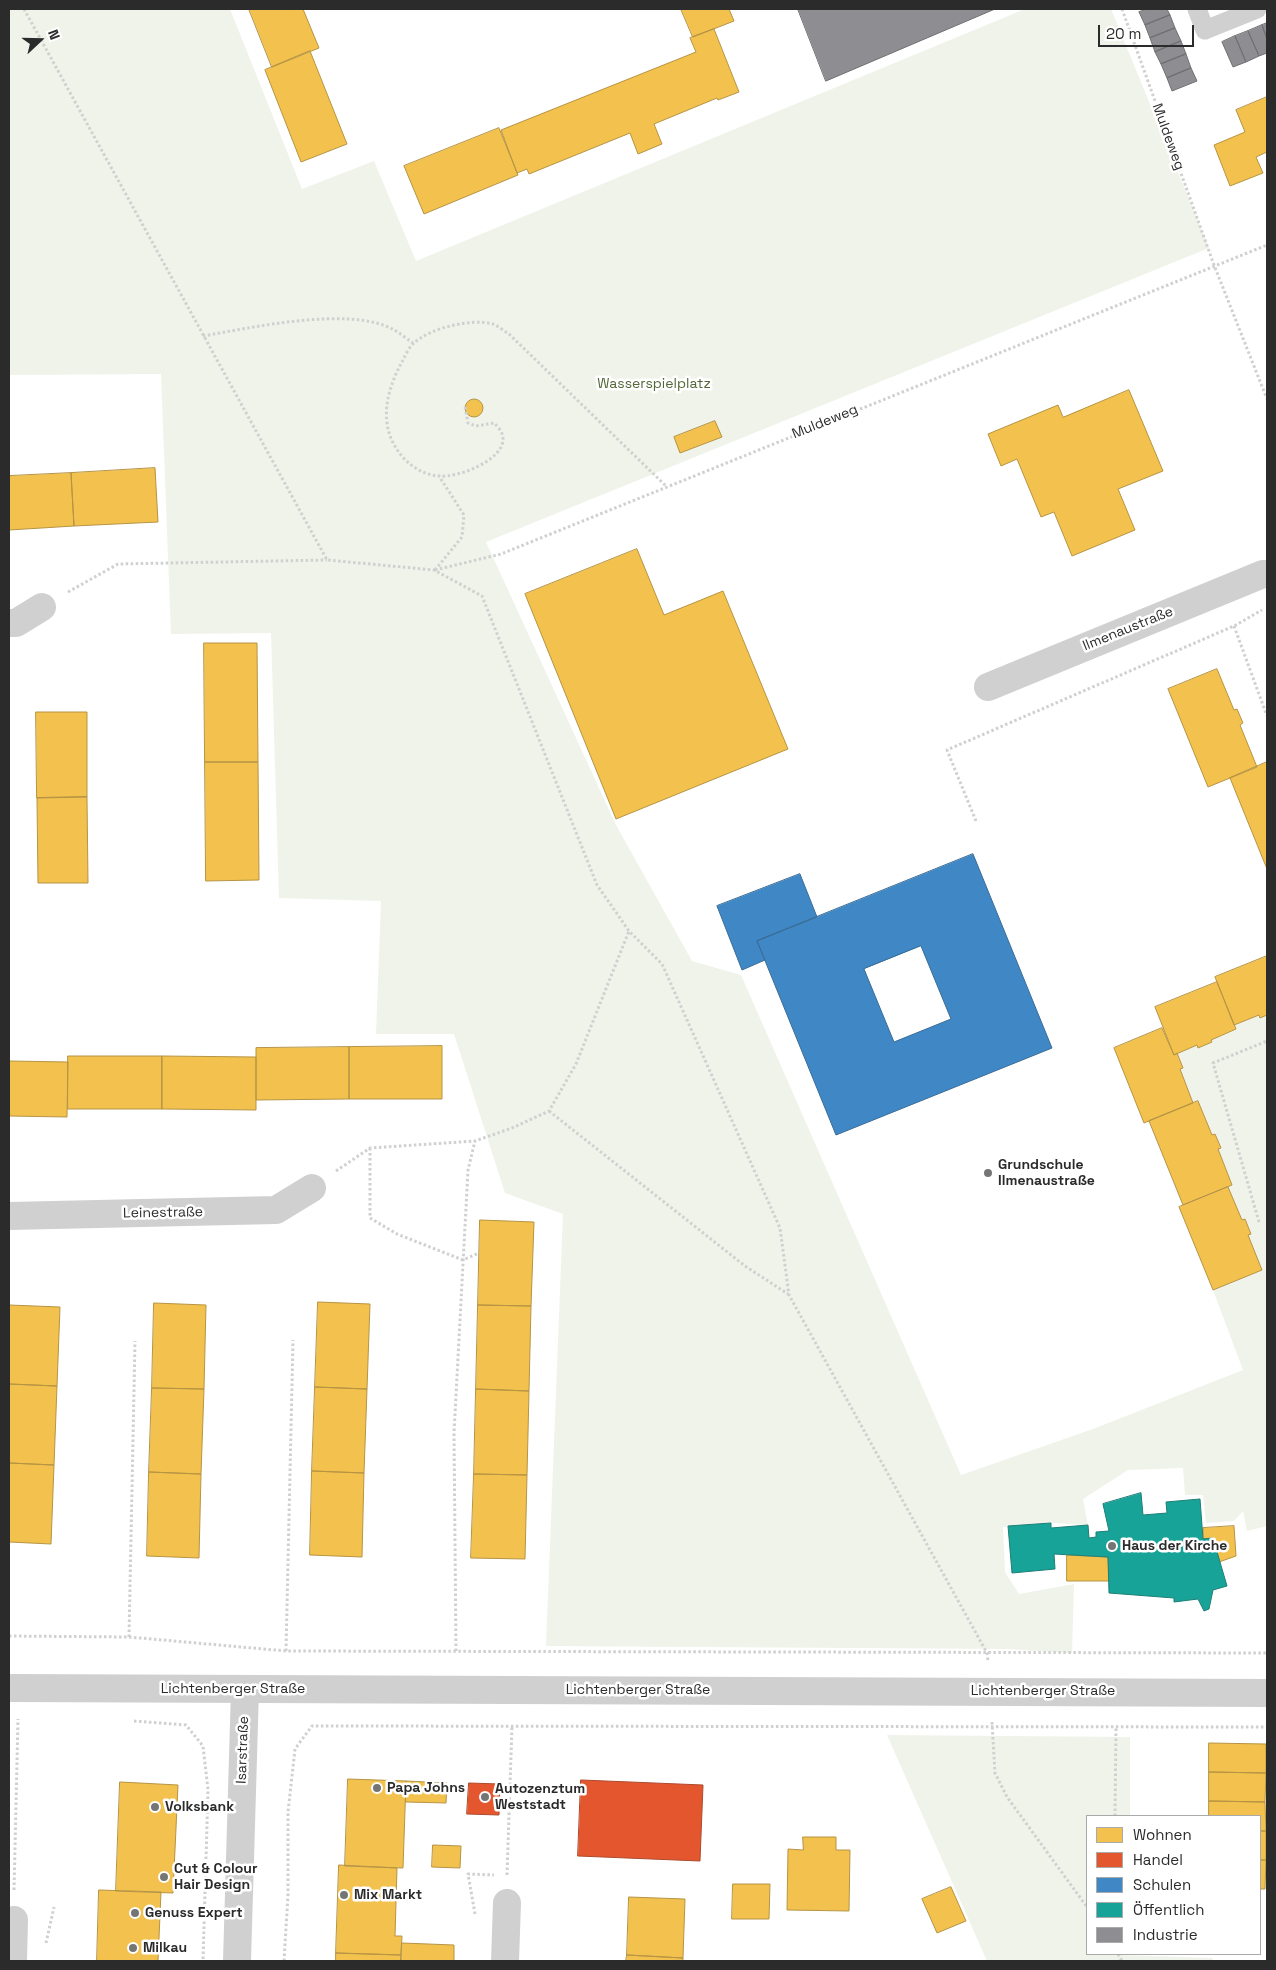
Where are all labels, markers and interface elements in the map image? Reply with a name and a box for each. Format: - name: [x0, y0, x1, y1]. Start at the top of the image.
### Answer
- north arrow: [15, 15, 65, 65]
- scale bar: [1101, 15, 1197, 47]
- text: 20 m: [1106, 24, 1141, 43]
- text: N: [44, 27, 64, 42]
- street label: Muldeweg: [1148, 101, 1188, 173]
- park label: Wasserspielplatz: [597, 376, 711, 392]
- street label: Muldeweg: [790, 401, 860, 443]
- street label: Ilmenaustraße: [1080, 603, 1176, 655]
- place label: Grundschule Ilmenaustraße: [998, 1157, 1095, 1190]
- marker: Grundschule Ilmenaustraße: [982, 1167, 994, 1179]
- street label: Leinestraße: [123, 1204, 203, 1222]
- place label: Haus der Kirche: [1122, 1538, 1227, 1554]
- marker: Haus der Kirche: [1106, 1540, 1118, 1552]
- street label: Lichtenberger Straße: [161, 1681, 305, 1697]
- street label: Lichtenberger Straße: [566, 1682, 710, 1698]
- street label: Lichtenberger Straße: [971, 1683, 1115, 1699]
- street label: Isarstraße: [233, 1716, 253, 1784]
- place label: Papa Johns: [387, 1780, 465, 1796]
- place label: Autozenztum Weststadt: [495, 1781, 585, 1814]
- marker: Papa Johns: [371, 1782, 383, 1794]
- marker: Autozenztum Weststadt: [479, 1791, 491, 1803]
- place label: Volksbank: [165, 1799, 234, 1815]
- marker: Volksbank: [149, 1801, 161, 1813]
- legend: [1086, 1815, 1261, 1955]
- text: Wohnen: [1133, 1825, 1192, 1844]
- text: Handel: [1133, 1850, 1183, 1869]
- place label: Cut & Colour Hair Design: [174, 1861, 257, 1894]
- marker: Cut & Colour Hair Design: [158, 1871, 170, 1883]
- text: Schulen: [1133, 1875, 1191, 1894]
- place label: Mix Markt: [354, 1887, 422, 1903]
- marker: Mix Markt: [338, 1889, 350, 1901]
- text: Öffentlich: [1133, 1900, 1204, 1919]
- place label: Genuss Expert: [145, 1905, 243, 1921]
- marker: Genuss Expert: [129, 1907, 141, 1919]
- text: Industrie: [1133, 1925, 1198, 1944]
- place label: Milkau: [143, 1940, 187, 1956]
- marker: Milkau: [127, 1942, 139, 1954]

